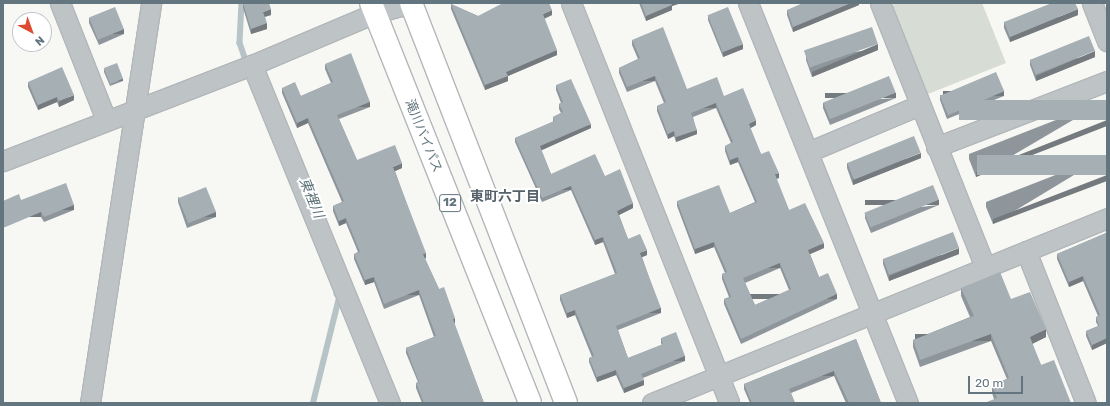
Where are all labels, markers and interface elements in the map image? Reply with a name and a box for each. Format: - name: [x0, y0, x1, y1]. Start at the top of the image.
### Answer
- north arrow: [12, 12, 52, 52]
- text: N: [32, 33, 47, 48]
- street label: 滝川バイパス: [401, 97, 445, 175]
- water label: 東裡川: [295, 175, 327, 221]
- district label: 東町六丁目: [470, 189, 540, 205]
- road number: 12: [439, 193, 461, 213]
- scale bar: [970, 368, 1025, 394]
- text: 20 m: [975, 376, 1003, 390]

